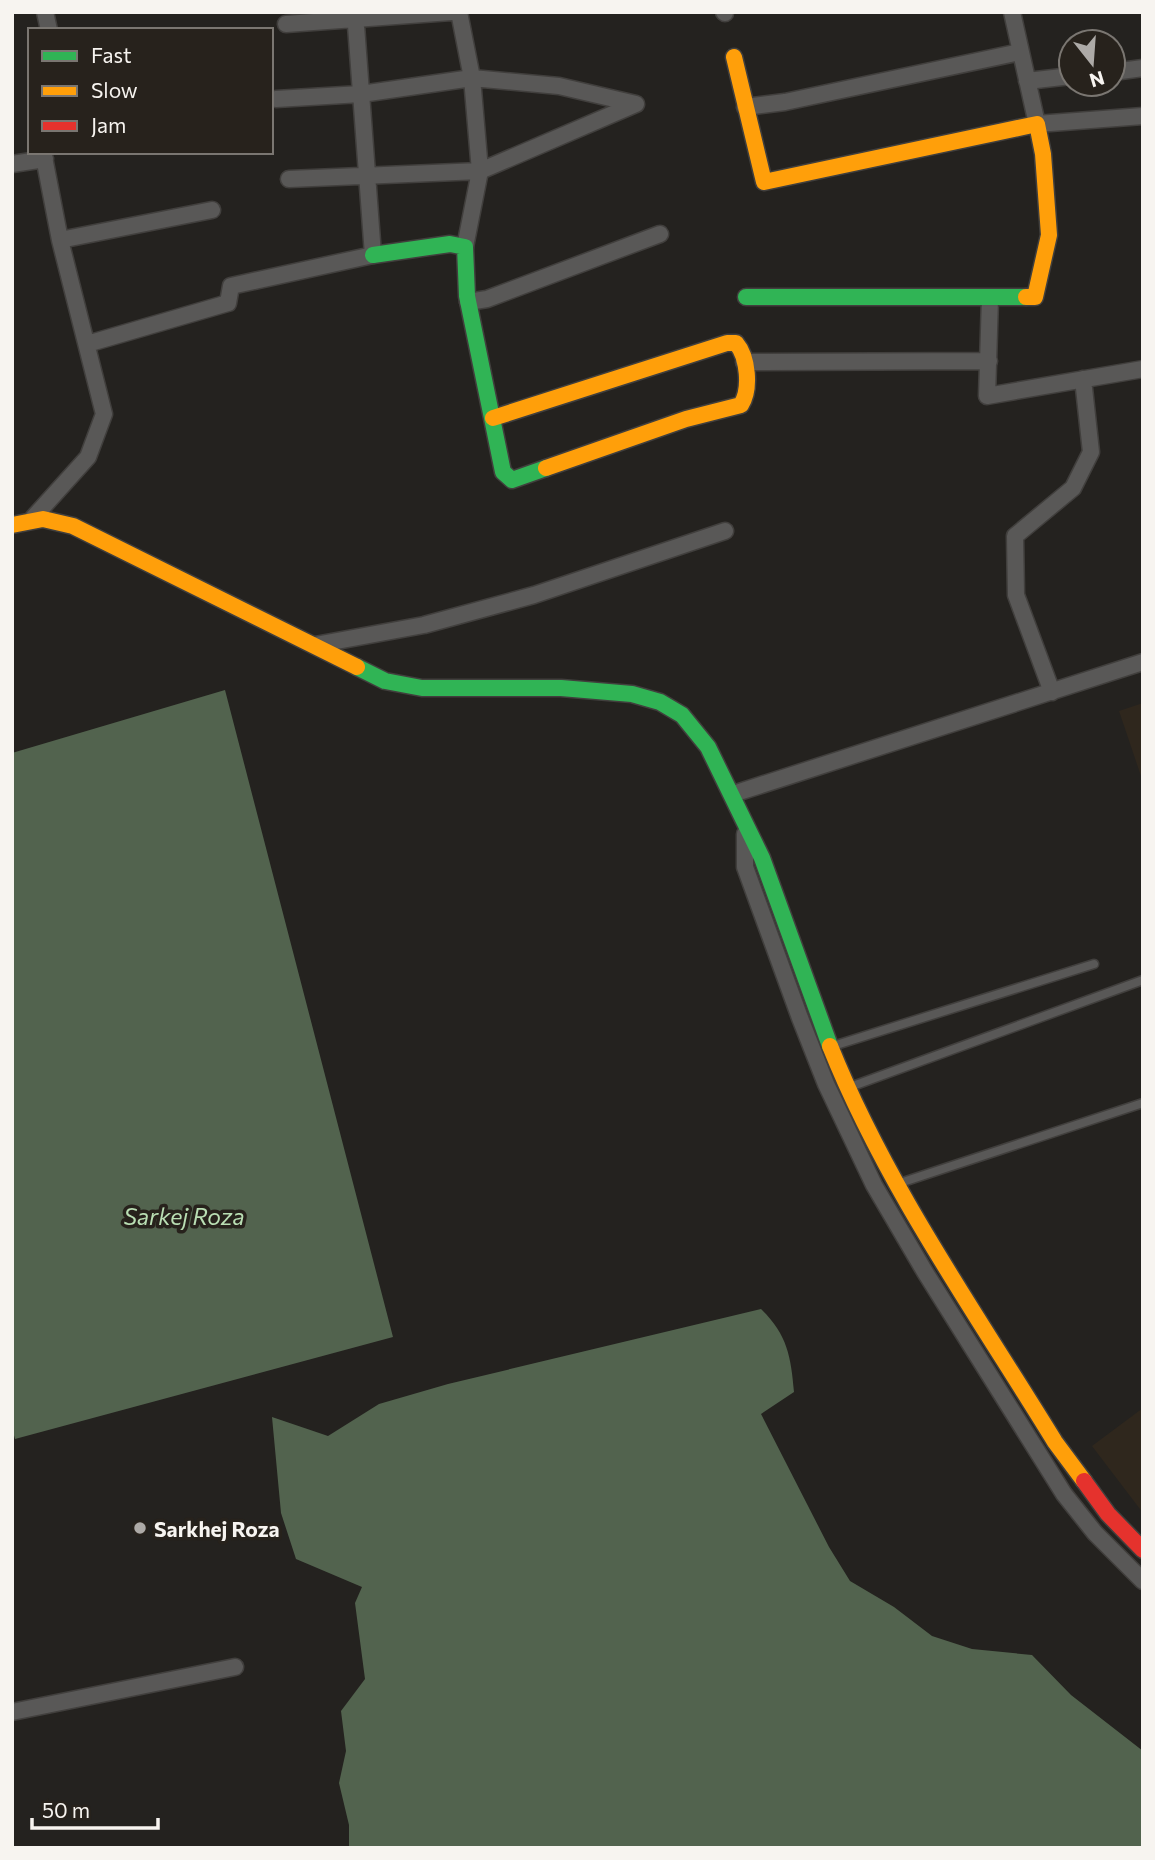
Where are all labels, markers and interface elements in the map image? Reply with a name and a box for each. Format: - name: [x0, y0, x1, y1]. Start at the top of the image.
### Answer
- legend: [28, 28, 273, 154]
- north arrow: [1057, 28, 1127, 98]
- text: Fast: [91, 42, 132, 67]
- text: N: [1087, 67, 1107, 93]
- text: Slow: [91, 77, 138, 102]
- text: Jam: [91, 112, 126, 137]
- water label: Sarkej Roza: [124, 1202, 244, 1230]
- place label: Sarkhej Roza: [154, 1516, 280, 1541]
- marker: Sarkhej Roza: [132, 1520, 148, 1536]
- scale bar: [32, 1786, 158, 1830]
- text: 50 m: [42, 1797, 90, 1822]

